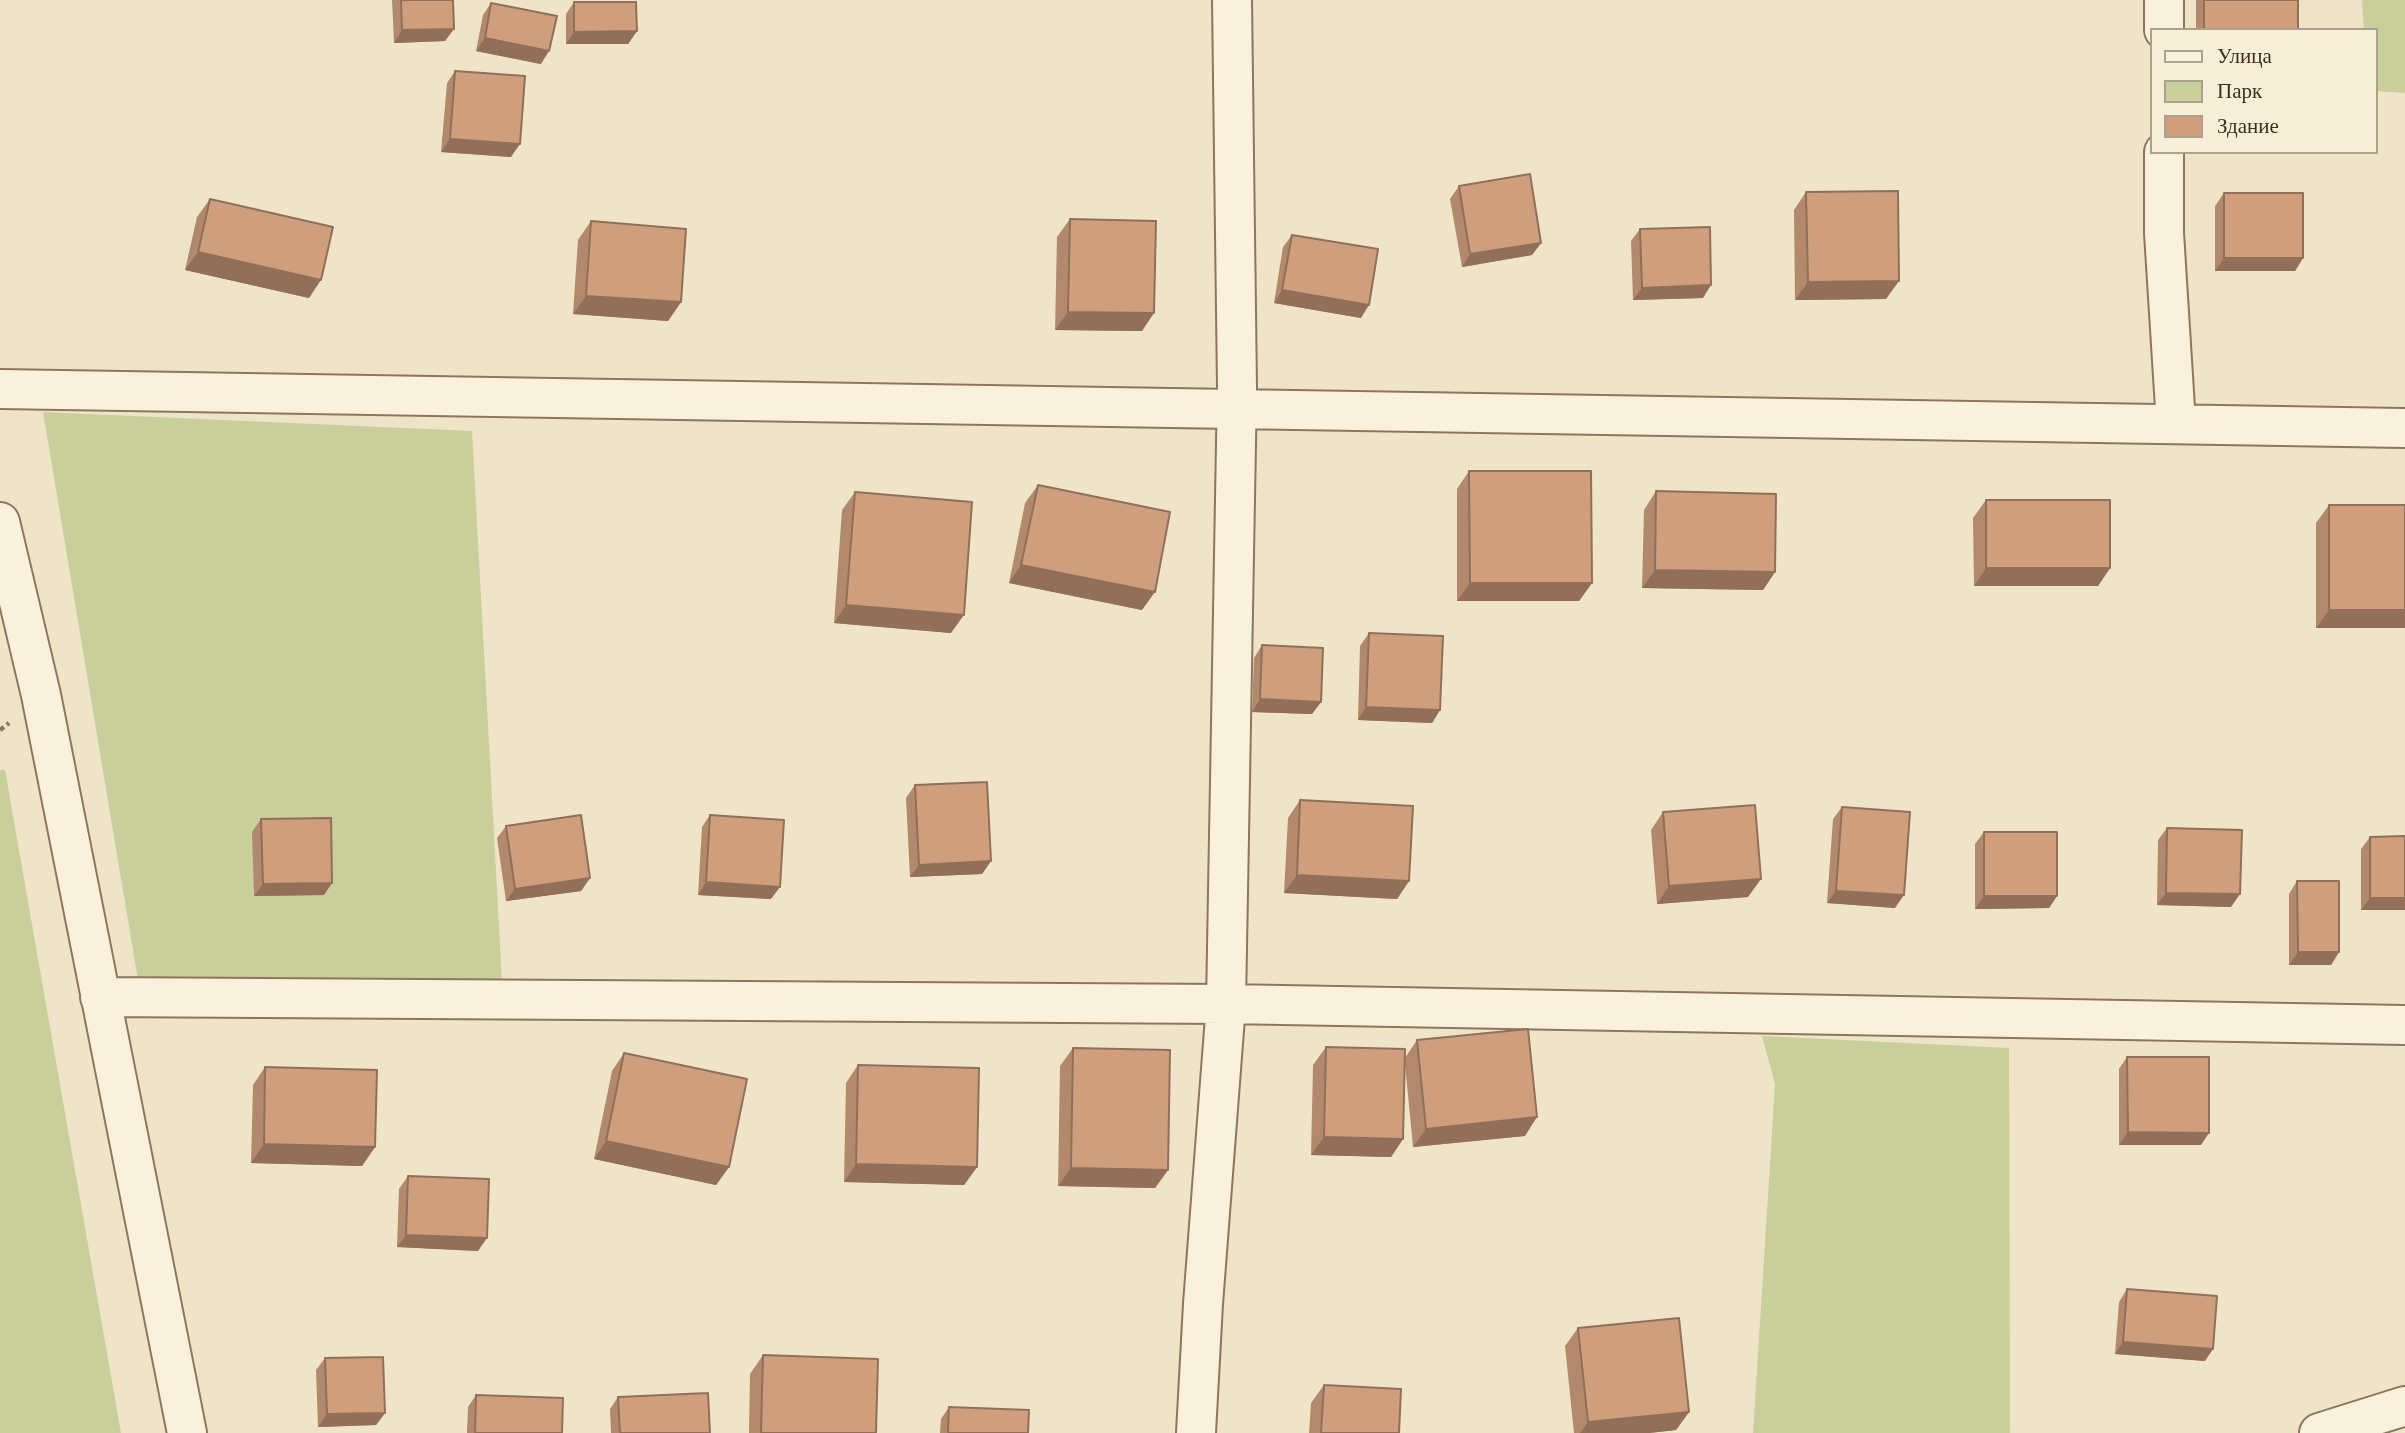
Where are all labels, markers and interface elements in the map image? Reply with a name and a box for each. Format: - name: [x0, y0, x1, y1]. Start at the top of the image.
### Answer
- legend: [2150, 28, 2377, 154]
- text: Улица: [2217, 44, 2272, 68]
- text: Парк: [2217, 79, 2262, 103]
- text: Здание: [2217, 114, 2279, 138]

